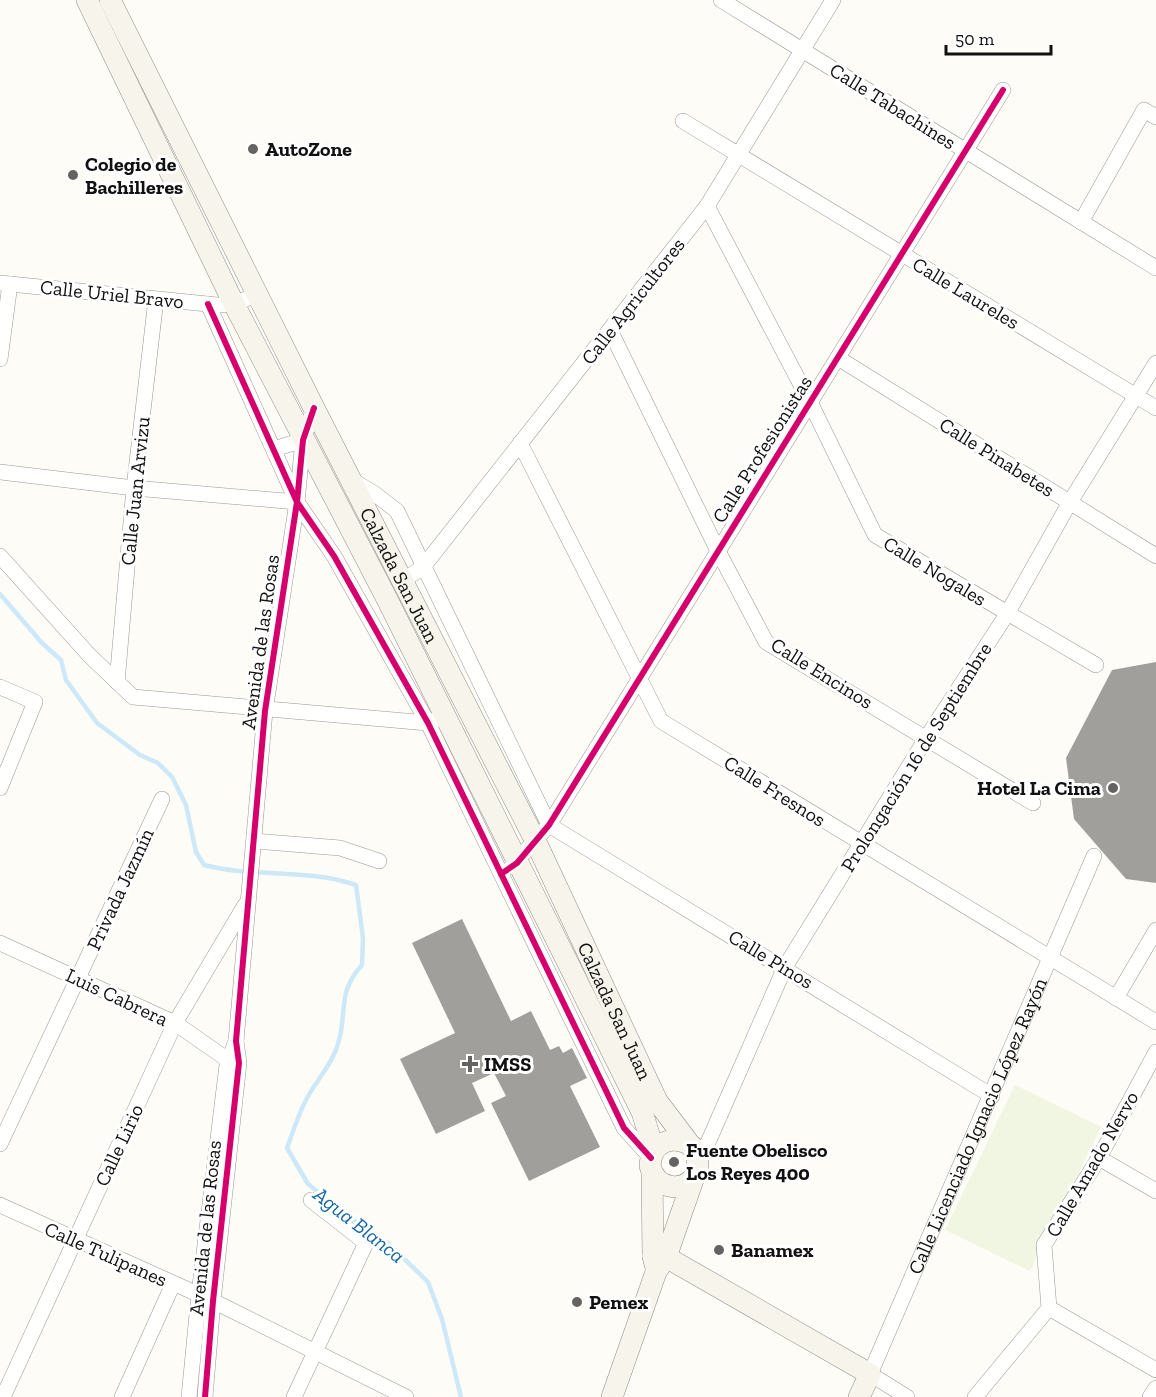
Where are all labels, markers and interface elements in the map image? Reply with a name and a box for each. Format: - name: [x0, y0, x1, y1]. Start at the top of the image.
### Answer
- scale bar: [946, 18, 1051, 56]
- text: 50 m: [955, 28, 995, 50]
- street label: Calle Tabachines: [825, 58, 961, 154]
- place label: AutoZone: [265, 137, 352, 161]
- marker: AutoZone: [246, 142, 260, 156]
- place label: Colegio de Bachilleres: [85, 152, 183, 199]
- marker: Colegio de Bachilleres: [66, 168, 80, 182]
- street label: Calle Agricultores: [576, 233, 690, 369]
- street label: Calle Laureles: [908, 252, 1024, 334]
- street label: Calle Uriel Bravo: [39, 275, 185, 313]
- street label: Calle Profesionistas: [707, 371, 817, 527]
- street label: Calle Pinabetes: [935, 412, 1059, 502]
- street label: Calle Juan Arvizu: [115, 415, 155, 567]
- street label: Calzada San Juan: [355, 503, 444, 648]
- street label: Calle Nogales: [879, 531, 991, 611]
- street label: Avenida de las Rosas: [236, 553, 284, 731]
- street label: Calle Encinos: [767, 632, 877, 714]
- street label: Prolongación 16 de Septiembre: [835, 638, 997, 876]
- street label: Calle Fresnos: [720, 750, 830, 832]
- place label: Hotel La Cima: [977, 776, 1101, 800]
- marker: Hotel La Cima: [1106, 781, 1120, 795]
- street label: Privada Jazmín: [81, 824, 159, 954]
- street label: Calle Pinos: [724, 924, 818, 994]
- street label: Calzada San Juan: [572, 938, 658, 1084]
- street label: Luis Cabrera: [62, 963, 172, 1031]
- street label: Calle Licenciado Ignacio López Rayón: [903, 973, 1052, 1278]
- place label: IMSS: [484, 1052, 531, 1076]
- marker: IMSS: [461, 1055, 479, 1073]
- street label: Calle Amado Nervo: [1040, 1087, 1144, 1241]
- street label: Calle Lirio: [90, 1100, 148, 1190]
- place label: Fuente Obelisco Los Reyes 400: [686, 1138, 828, 1185]
- street label: Avenida de las Rosas: [184, 1139, 226, 1317]
- marker: Fuente Obelisco Los Reyes 400: [667, 1155, 681, 1169]
- water label: Agua Blanca: [308, 1181, 410, 1268]
- street label: Calle Tulipanes: [41, 1216, 171, 1292]
- place label: Banamex: [731, 1238, 814, 1262]
- marker: Banamex: [712, 1243, 726, 1257]
- place label: Pemex: [589, 1290, 648, 1314]
- marker: Pemex: [570, 1295, 584, 1309]

